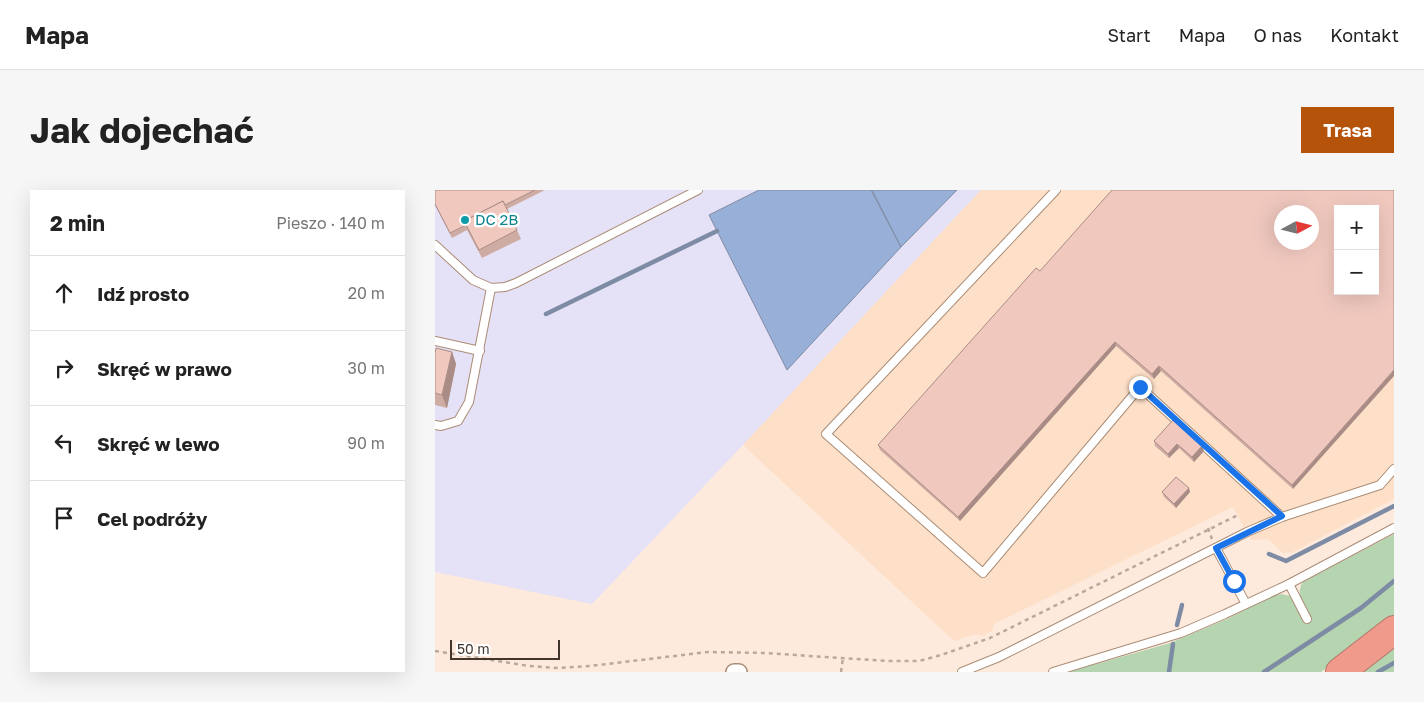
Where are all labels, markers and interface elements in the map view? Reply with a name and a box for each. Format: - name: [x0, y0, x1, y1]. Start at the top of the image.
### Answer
- text: Mapa: [25, 20, 89, 49]
- text: Start: [1108, 24, 1151, 46]
- text: Mapa: [1179, 24, 1226, 46]
- text: O nas: [1254, 24, 1302, 46]
- text: Kontakt: [1330, 24, 1399, 46]
- button: Trasa: [1301, 107, 1394, 153]
- text: Jak dojechać: [30, 109, 254, 151]
- north arrow: [1274, 205, 1319, 250]
- map controls: [1334, 205, 1379, 295]
- button: +: [1334, 205, 1379, 250]
- text: 2 min: [50, 210, 105, 236]
- place label: DC 2B: [475, 210, 518, 228]
- text: Pieszo · 140 m: [276, 213, 385, 233]
- marker: DC 2B: [459, 214, 471, 226]
- button: −: [1334, 250, 1379, 295]
- icon: ahead: [50, 279, 78, 307]
- text: Idź prosto: [97, 282, 189, 305]
- text: 20 m: [348, 283, 385, 303]
- icon: right: [50, 354, 78, 382]
- text: Skręć w prawo: [97, 357, 232, 380]
- text: 30 m: [348, 358, 385, 378]
- route end: [1129, 376, 1152, 399]
- icon: left: [50, 429, 78, 457]
- text: Skręć w lewo: [97, 432, 220, 455]
- text: 90 m: [347, 433, 385, 453]
- icon: arrive: [50, 504, 78, 532]
- text: Cel podróży: [97, 507, 207, 530]
- route start: [1223, 570, 1246, 593]
- scale bar: [450, 637, 560, 660]
- text: 50 m: [457, 640, 490, 657]

